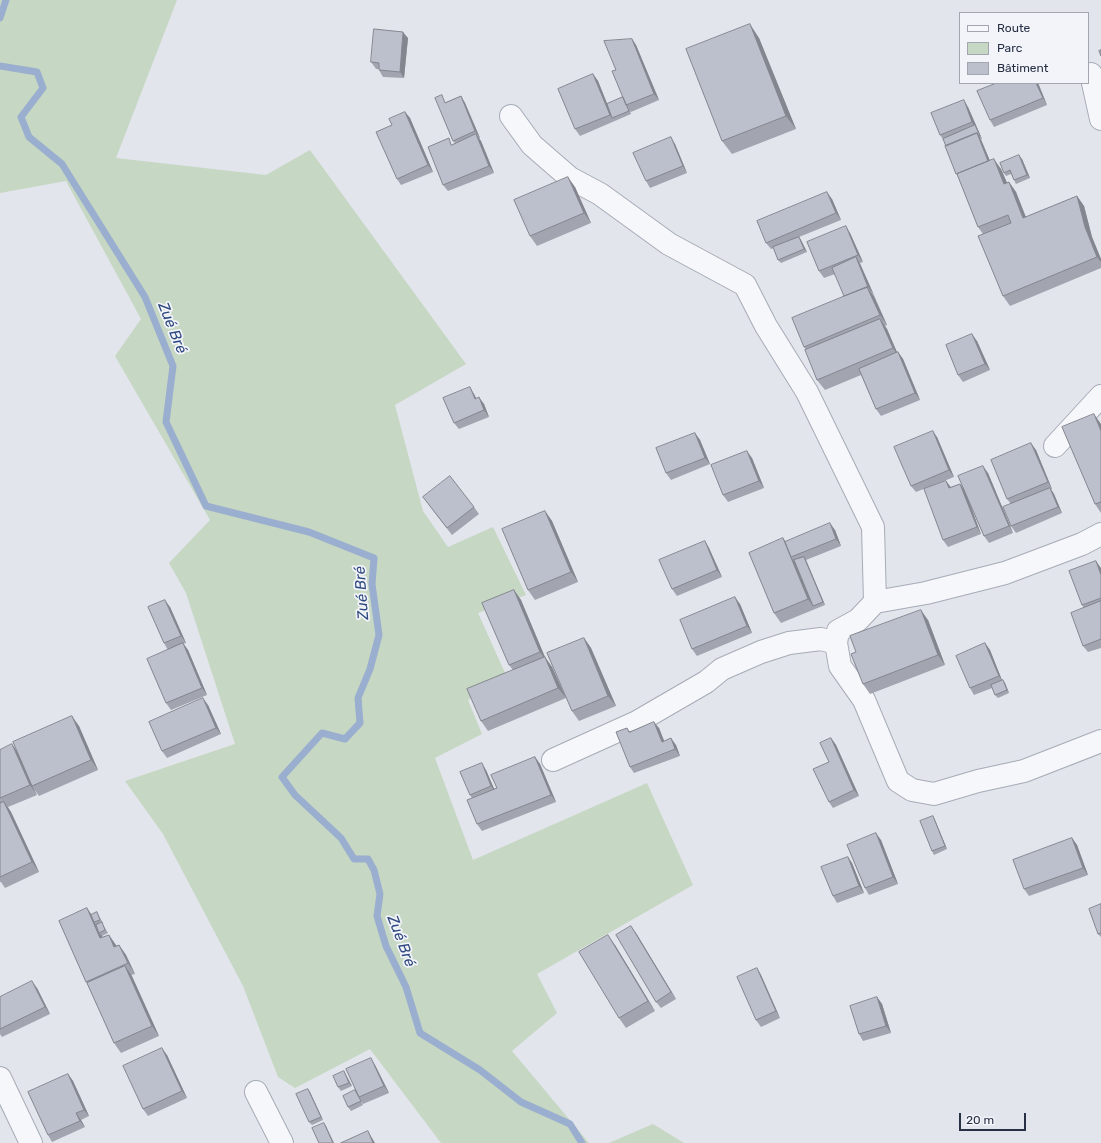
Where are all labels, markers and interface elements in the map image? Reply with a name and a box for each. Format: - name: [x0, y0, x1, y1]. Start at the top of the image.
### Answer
- legend: [959, 12, 1089, 84]
- text: Route: [997, 21, 1030, 35]
- text: Parc: [997, 41, 1022, 55]
- text: Bâtiment: [997, 61, 1048, 75]
- water label: Zué Bré: [154, 300, 190, 356]
- water label: Zué Bré: [351, 566, 373, 620]
- water label: Zué Bré: [383, 913, 419, 969]
- scale bar: [961, 1105, 1028, 1131]
- text: 20 m: [966, 1113, 994, 1127]

